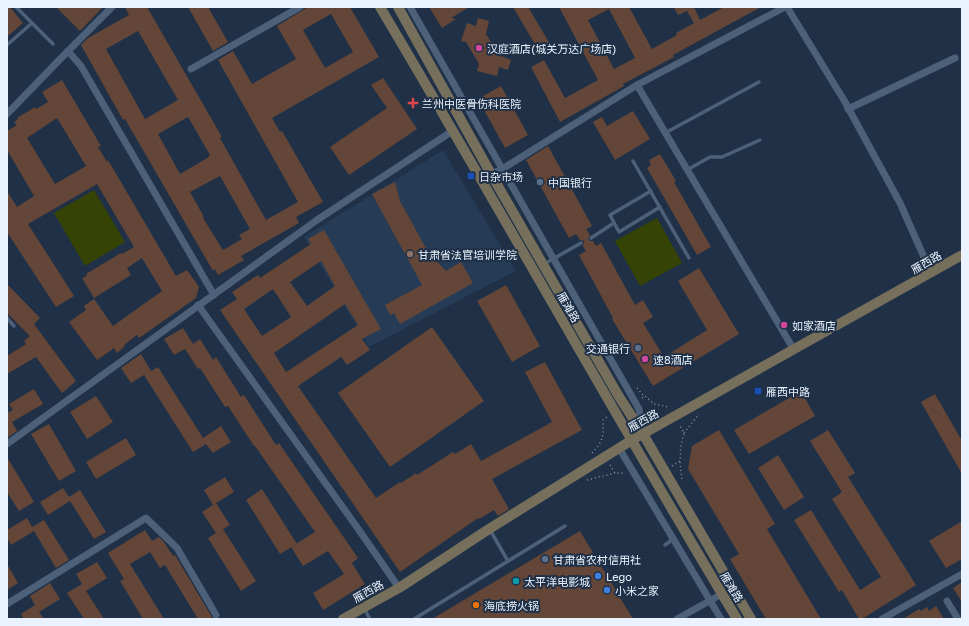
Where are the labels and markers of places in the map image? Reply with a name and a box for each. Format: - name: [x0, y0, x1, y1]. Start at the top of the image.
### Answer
- place label: 汉庭酒店(城关万达广场店): [487, 42, 616, 55]
- marker: 汉庭酒店(城关万达广场店): [474, 43, 484, 53]
- marker: 兰州中医骨伤科医院: [407, 97, 419, 109]
- place label: 兰州中医骨伤科医院: [422, 97, 521, 110]
- place label: 日杂市场: [479, 170, 523, 183]
- marker: 日杂市场: [466, 171, 476, 181]
- place label: 中国银行: [548, 176, 592, 189]
- marker: 中国银行: [535, 177, 545, 187]
- place label: 甘肃省法官培训学院: [418, 248, 517, 261]
- marker: 甘肃省法官培训学院: [405, 249, 415, 259]
- place label: 如家酒店: [792, 319, 836, 332]
- marker: 如家酒店: [779, 320, 789, 330]
- place label: 交通银行: [586, 342, 630, 355]
- marker: 交通银行: [633, 343, 643, 353]
- place label: 速8酒店: [653, 353, 693, 366]
- marker: 速8酒店: [640, 354, 650, 364]
- place label: 雁西中路: [766, 385, 810, 398]
- marker: 雁西中路: [753, 386, 763, 396]
- place label: 甘肃省农村信用社: [553, 553, 641, 566]
- marker: 甘肃省农村信用社: [540, 554, 550, 564]
- place label: Lego: [606, 570, 632, 583]
- marker: Lego: [593, 571, 603, 581]
- place label: 太平洋电影城: [524, 575, 590, 588]
- marker: 太平洋电影城: [511, 576, 521, 586]
- place label: 小米之家: [615, 584, 659, 597]
- marker: 小米之家: [602, 585, 612, 595]
- place label: 海底捞火锅: [484, 599, 539, 612]
- marker: 海底捞火锅: [471, 600, 481, 610]

